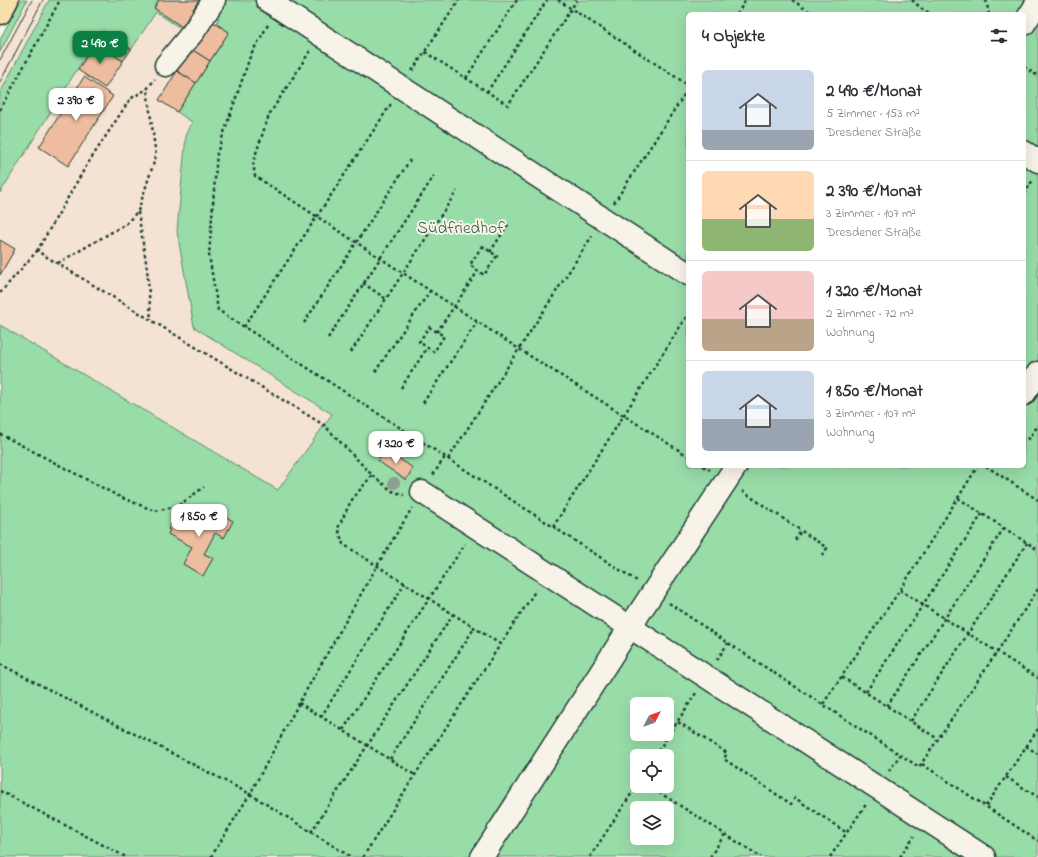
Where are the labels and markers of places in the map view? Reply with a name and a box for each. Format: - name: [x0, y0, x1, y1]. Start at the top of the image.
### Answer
- pin: 2 490 €: [63, 31, 137, 65]
- pin: 2 390 €: [39, 88, 113, 122]
- pin: 1 320 €: [359, 431, 433, 465]
- pin: 1 850 €: [162, 504, 236, 538]

